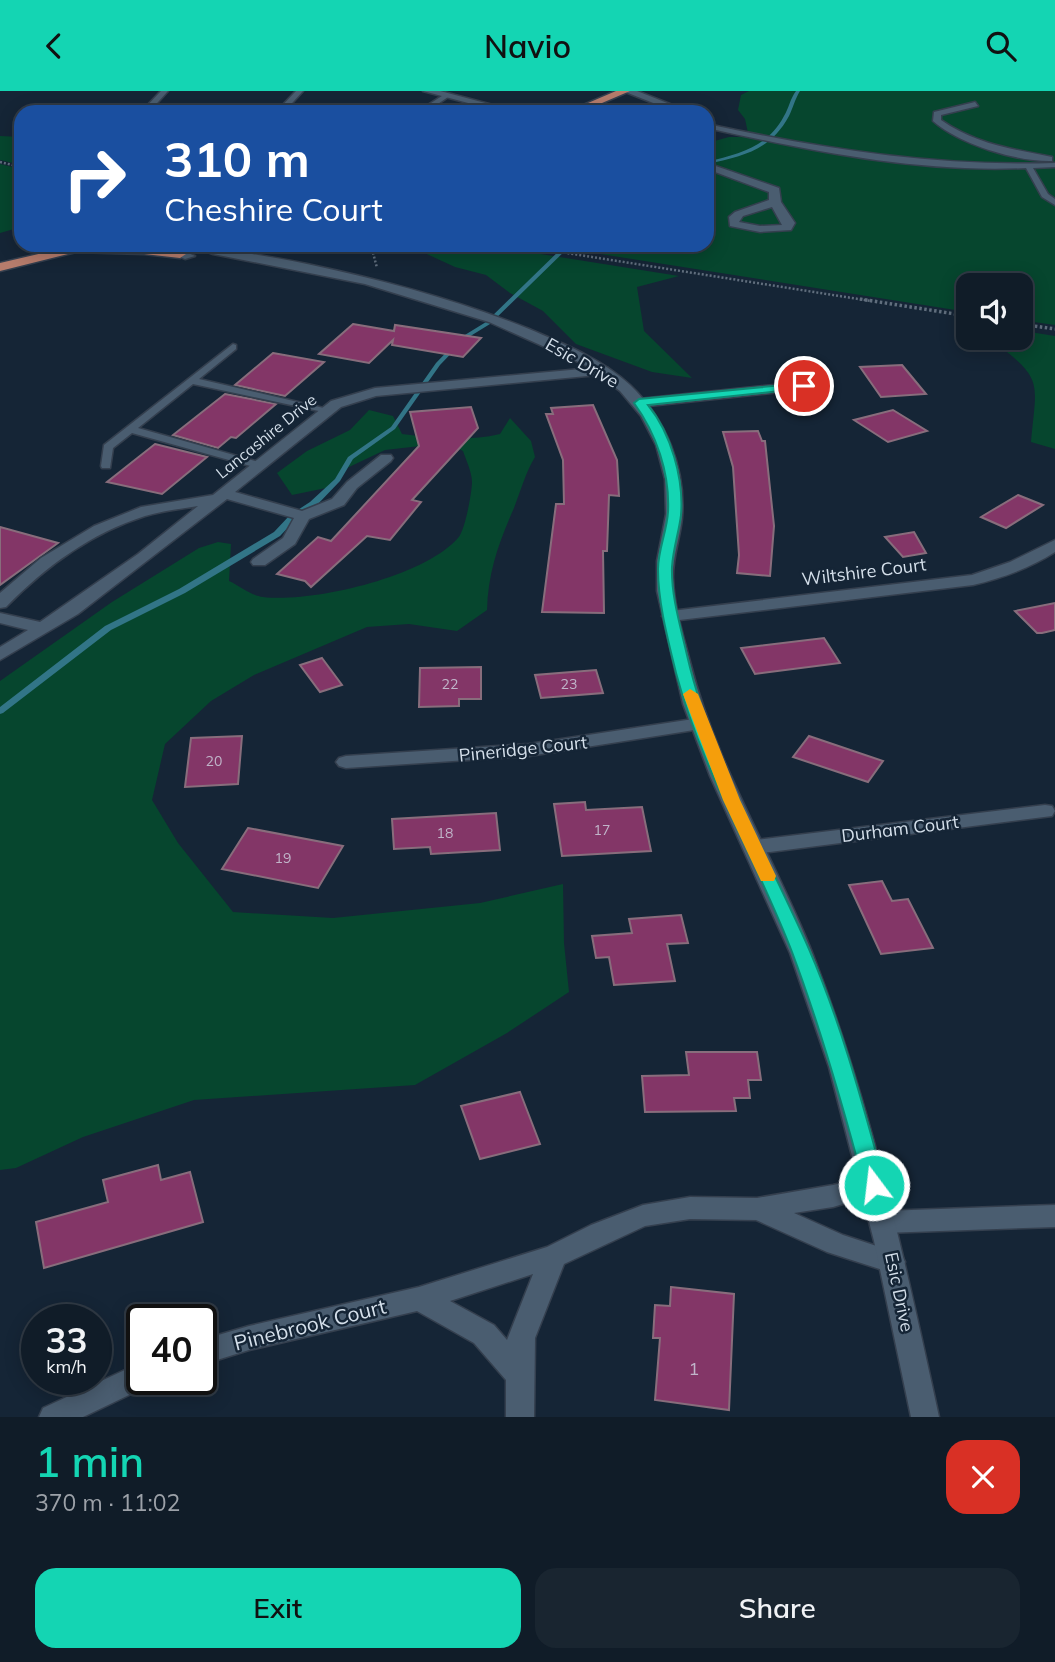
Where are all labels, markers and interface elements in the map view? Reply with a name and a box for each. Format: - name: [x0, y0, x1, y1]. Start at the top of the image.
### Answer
- text: Navio: [484, 26, 571, 66]
- icon: back: [35, 27, 73, 65]
- icon: search: [982, 27, 1020, 65]
- text: 310 m: [164, 128, 310, 189]
- icon: right: [49, 133, 140, 224]
- text: Cheshire Court: [164, 189, 383, 229]
- map controls: [956, 273, 1033, 350]
- button: sound: [956, 273, 1033, 350]
- street label: Esic Drive: [542, 332, 623, 393]
- pin: [774, 356, 834, 416]
- icon: arrive: [785, 367, 823, 405]
- street label: Lancashire Drive: [212, 389, 320, 483]
- street label: Wiltshire Court: [800, 552, 927, 591]
- house number: 22: [442, 675, 458, 693]
- house number: 23: [561, 675, 577, 693]
- street label: Pineridge Court: [458, 730, 588, 767]
- house number: 20: [206, 752, 222, 770]
- street label: Durham Court: [840, 810, 960, 847]
- house number: 17: [594, 821, 610, 839]
- house number: 18: [437, 824, 453, 842]
- house number: 19: [275, 849, 291, 867]
- position arrow: [837, 1148, 911, 1222]
- street label: Esic Drive: [880, 1250, 919, 1334]
- street label: Pinebrook Court: [231, 1293, 389, 1356]
- speed limit sign: 40: [126, 1304, 217, 1395]
- text: 33: [45, 1318, 88, 1362]
- text: km/h: [46, 1355, 87, 1378]
- house number: 1: [689, 1357, 699, 1380]
- text: 1 min: [35, 1435, 144, 1488]
- button: close: [946, 1440, 1020, 1514]
- text: 370 m · 11:02: [35, 1488, 180, 1517]
- button: Exit: [35, 1568, 521, 1648]
- button: Share: [535, 1568, 1020, 1648]

